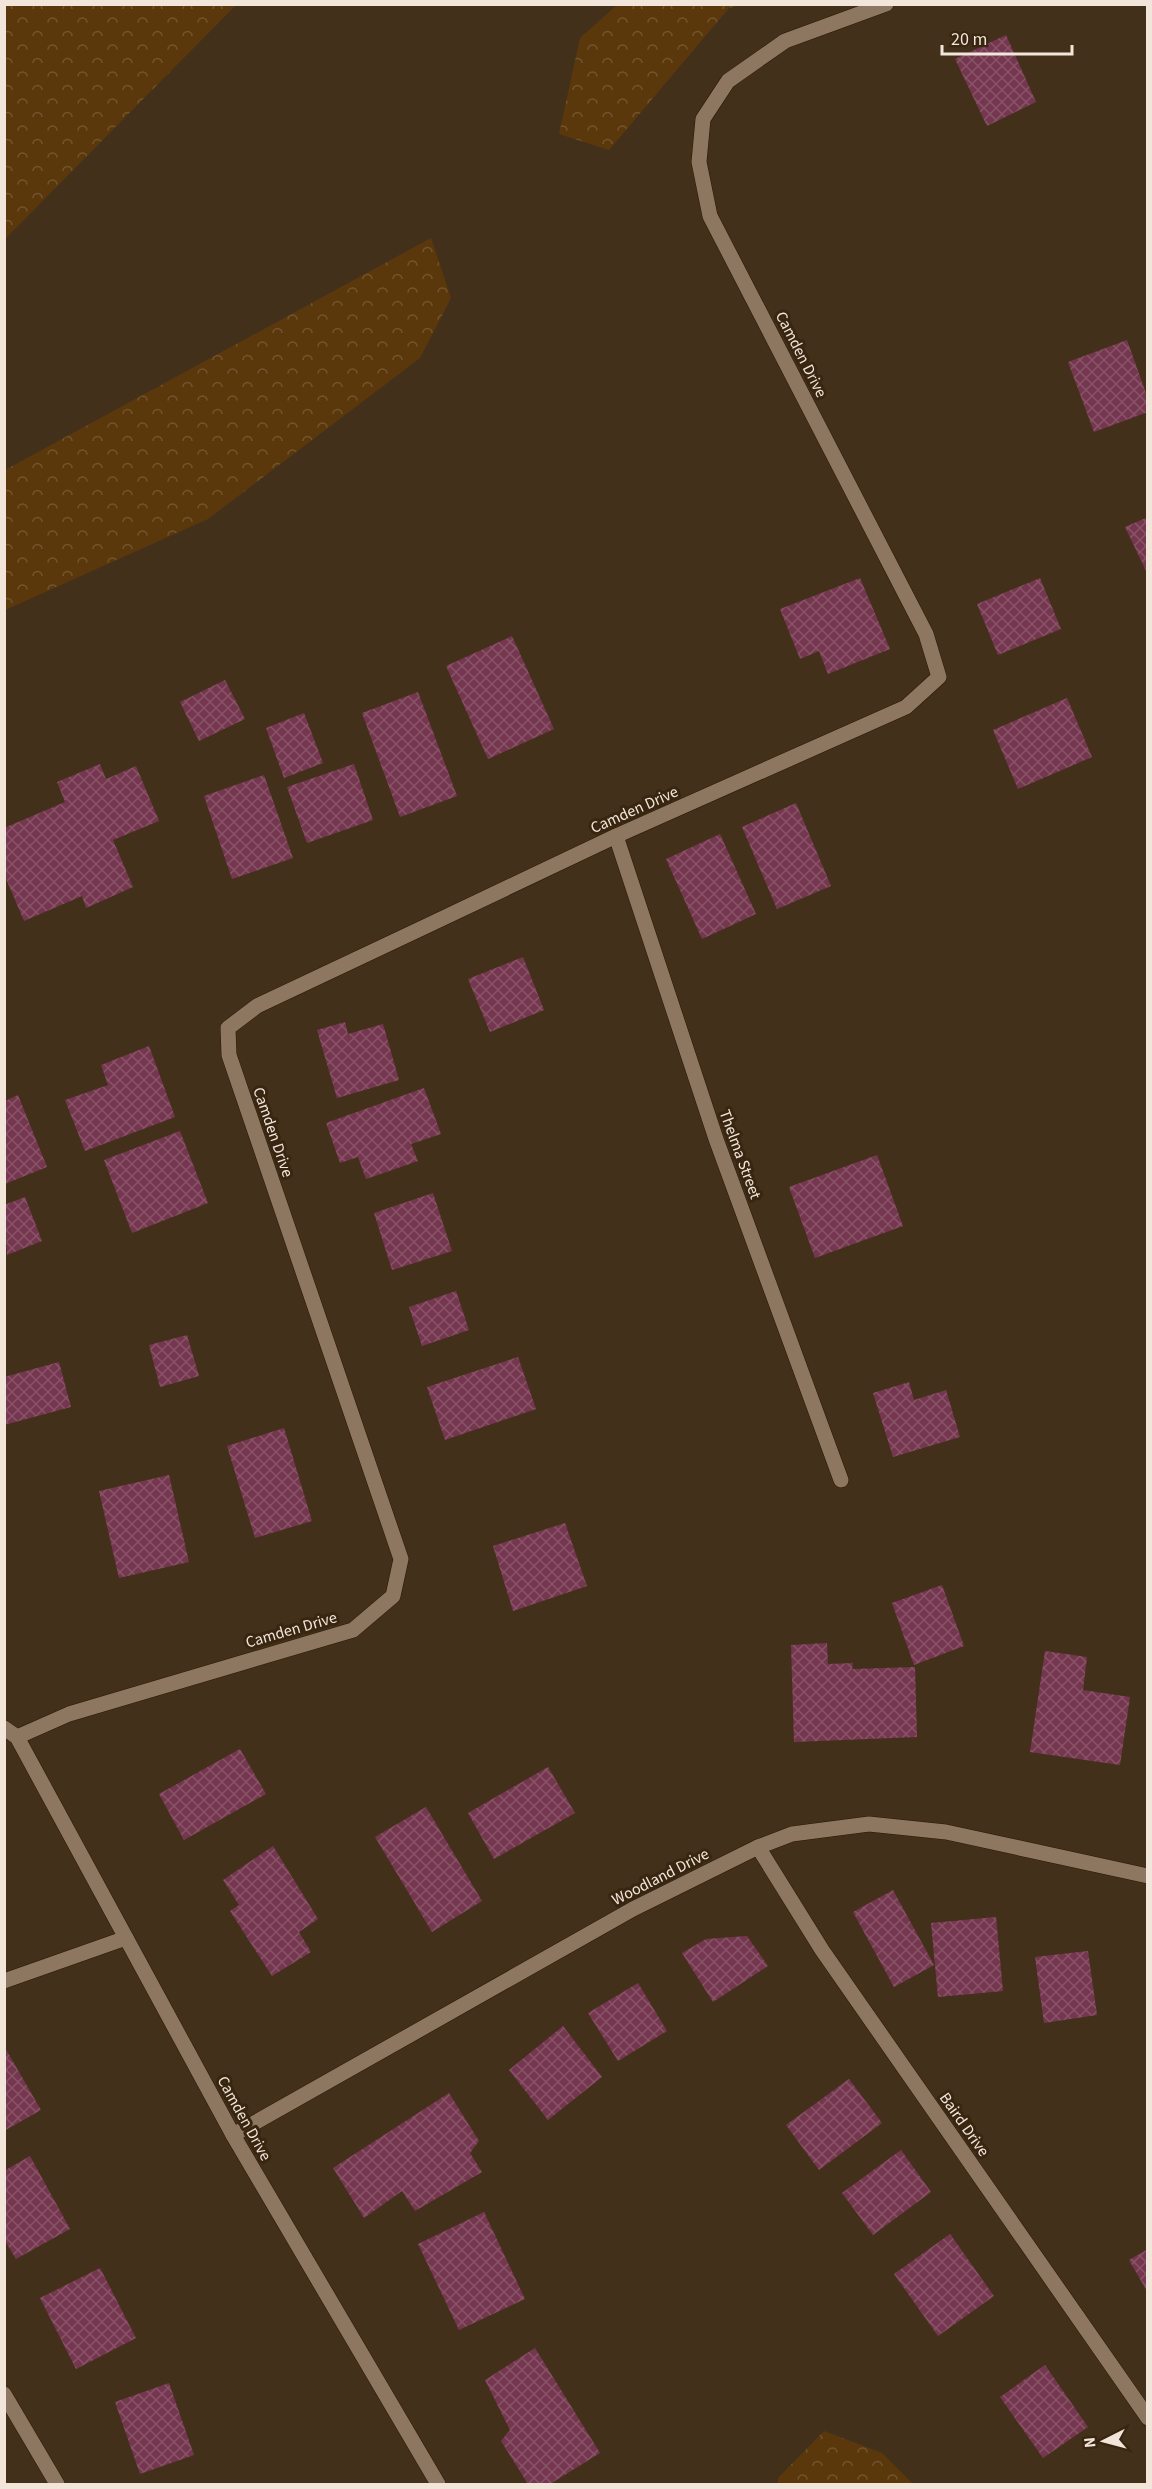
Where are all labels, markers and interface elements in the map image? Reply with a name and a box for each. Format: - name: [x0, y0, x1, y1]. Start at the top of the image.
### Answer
- scale bar: [942, 18, 1072, 56]
- text: 20 m: [951, 27, 987, 52]
- street label: Camden Drive: [770, 308, 832, 401]
- street label: Camden Drive: [587, 781, 682, 839]
- street label: Camden Drive: [247, 1084, 299, 1180]
- street label: Thelma Street: [714, 1106, 767, 1203]
- street label: Camden Drive: [243, 1606, 339, 1653]
- street label: Woodland Drive: [608, 1843, 713, 1911]
- street label: Camden Drive: [212, 2072, 277, 2165]
- street label: Baird Drive: [934, 2088, 994, 2161]
- north arrow: [1074, 2411, 1134, 2471]
- text: N: [1079, 2436, 1102, 2449]

